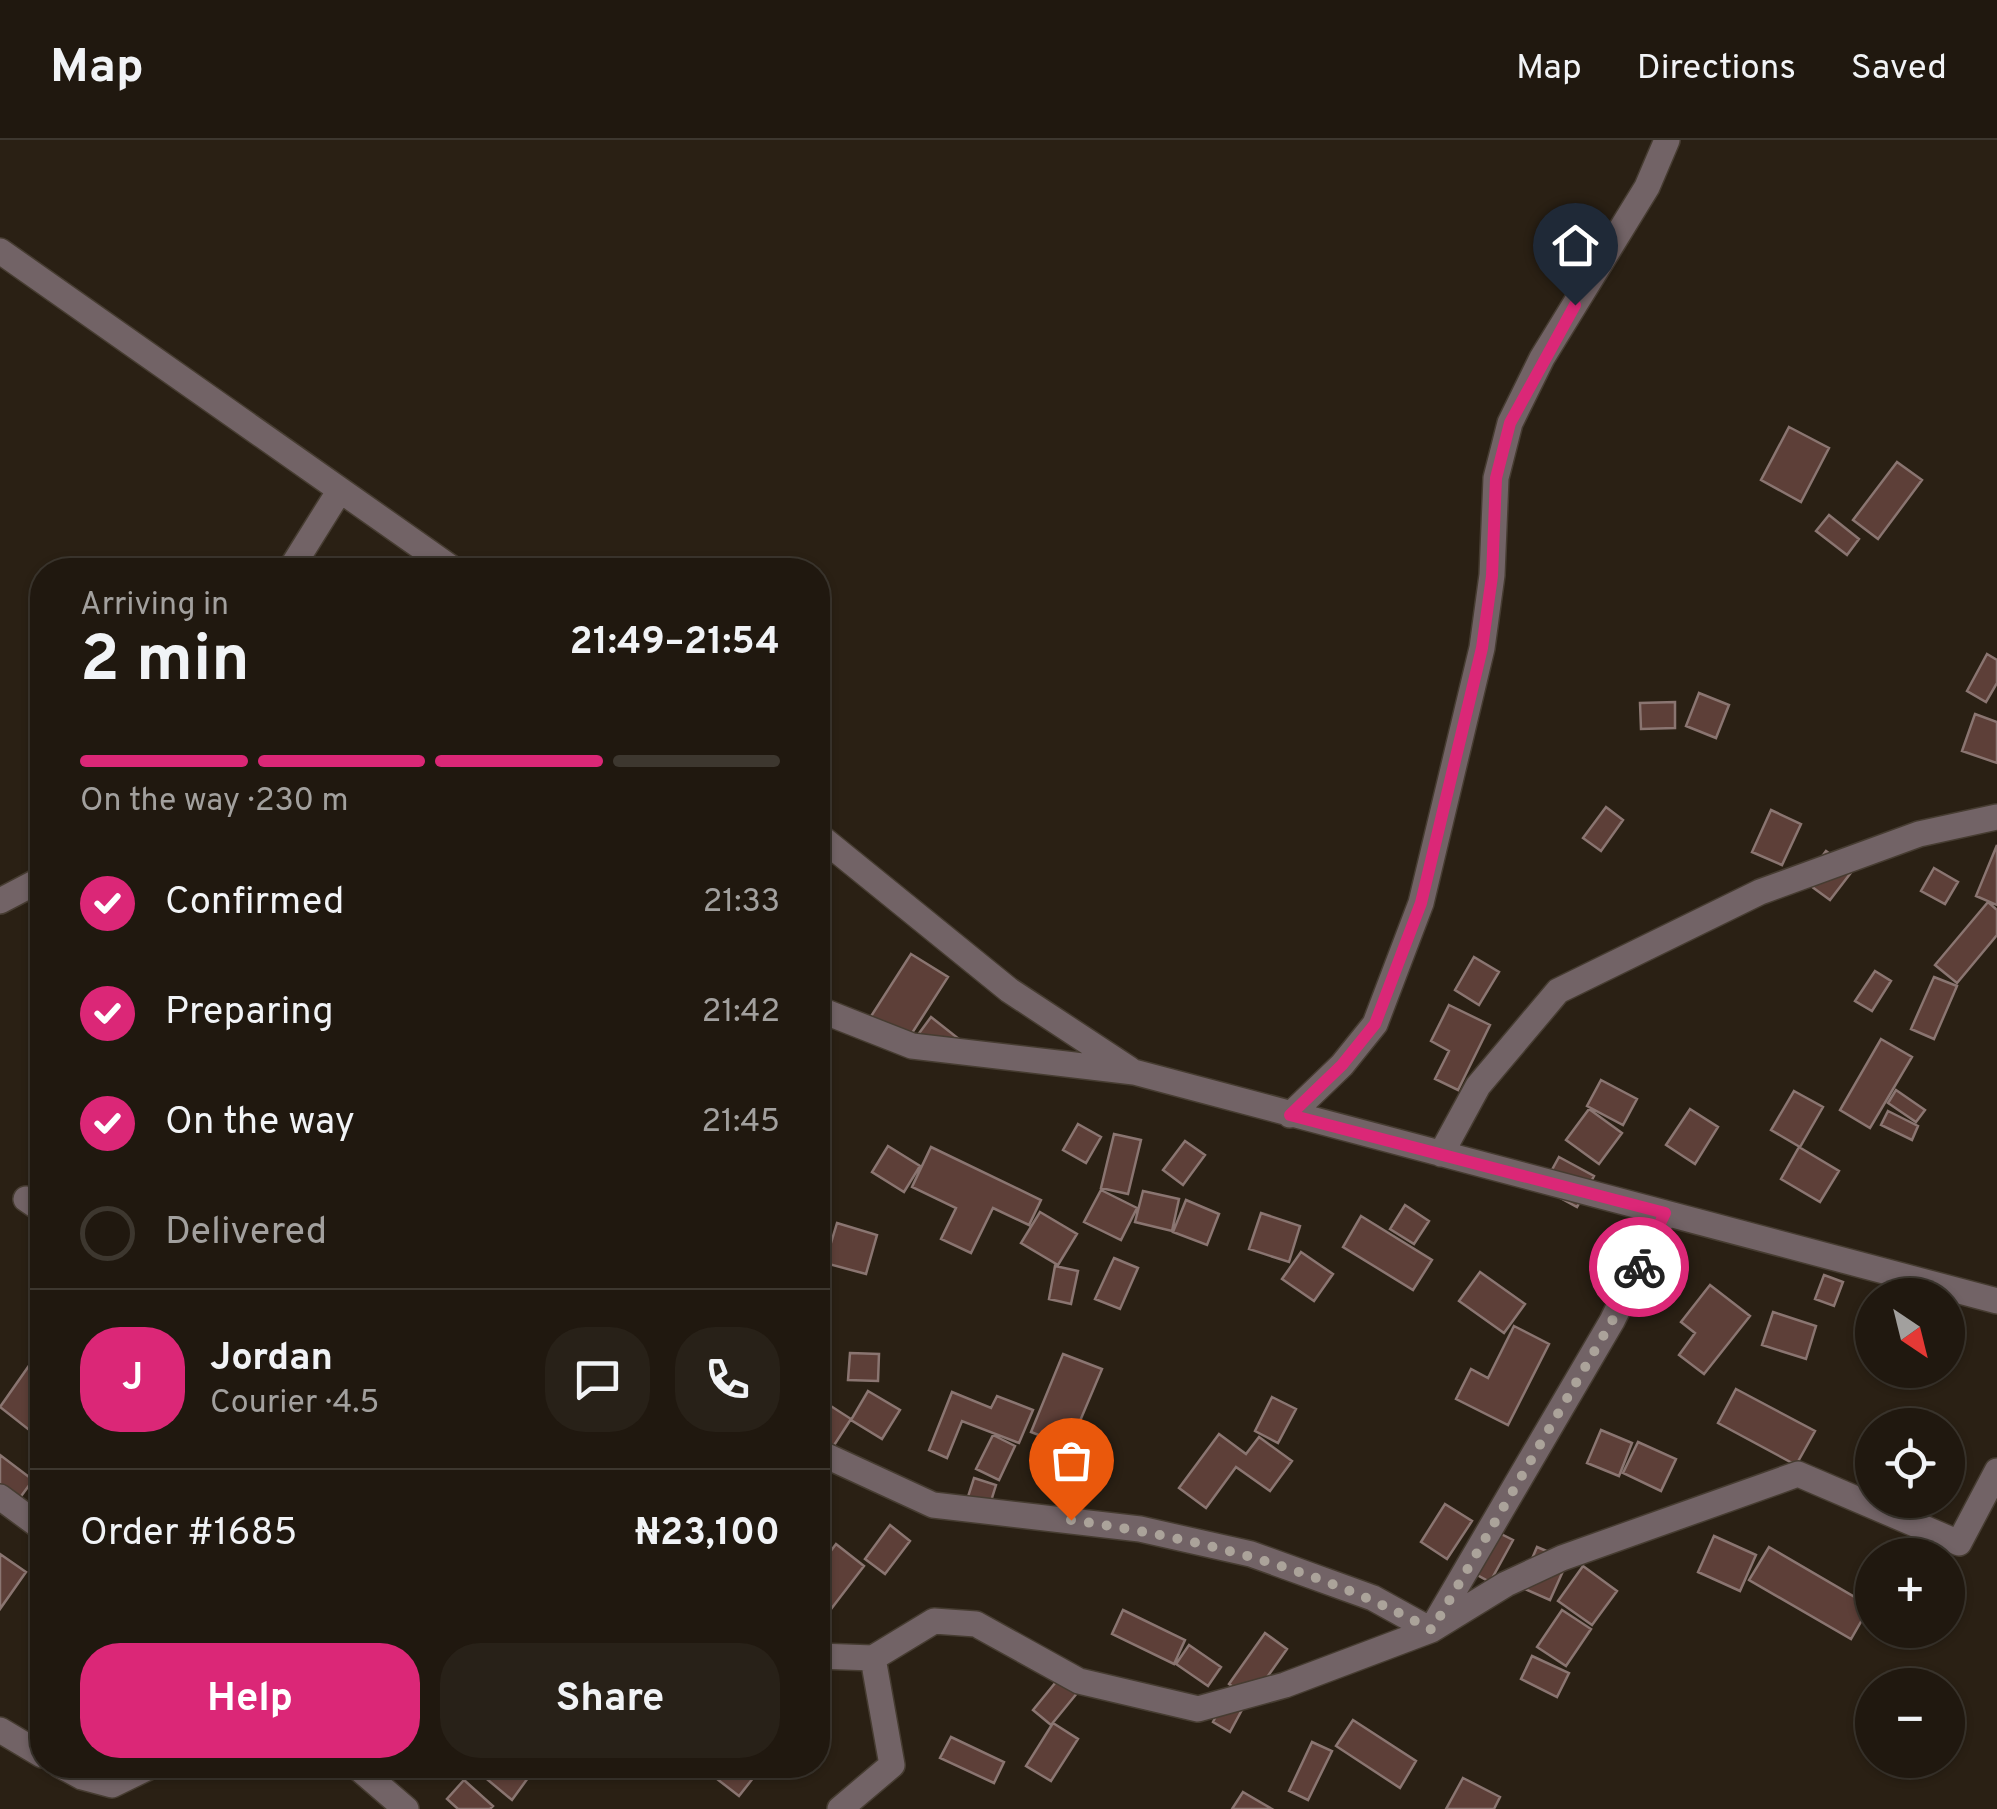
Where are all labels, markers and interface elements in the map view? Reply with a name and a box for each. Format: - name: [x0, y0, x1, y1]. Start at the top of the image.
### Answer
- text: Map: [50, 39, 144, 99]
- text: Map: [1516, 47, 1582, 91]
- text: Directions: [1637, 47, 1796, 91]
- text: Saved: [1851, 47, 1947, 91]
- pin: [1533, 203, 1618, 306]
- icon: home: [1548, 218, 1603, 273]
- text: Arriving in: [80, 586, 229, 626]
- text: 21:49–21:54: [569, 619, 780, 668]
- text: 2 min: [80, 622, 250, 704]
- text: On the way · 230 m: [80, 782, 349, 822]
- icon: check: [80, 876, 135, 931]
- text: Confirmed: [165, 879, 344, 928]
- text: 21:33: [703, 883, 780, 923]
- icon: check: [80, 986, 135, 1041]
- text: Preparing: [165, 989, 334, 1038]
- text: 21:42: [702, 993, 780, 1033]
- icon: check: [80, 1096, 135, 1151]
- text: On the way: [165, 1099, 355, 1148]
- text: 21:45: [702, 1103, 780, 1143]
- text: Delivered: [165, 1209, 327, 1258]
- courier: [1589, 1217, 1689, 1317]
- icon: bike: [1612, 1240, 1667, 1295]
- north arrow: [1855, 1278, 1965, 1388]
- map controls: [1855, 1278, 1965, 1778]
- button: chat: [545, 1327, 650, 1432]
- button: phone: [675, 1327, 780, 1432]
- text: Jordan: [210, 1335, 333, 1384]
- text: J: [122, 1355, 143, 1404]
- text: Courier · 4.5: [210, 1384, 379, 1424]
- button: locate: [1855, 1408, 1965, 1518]
- pin: [1029, 1418, 1114, 1521]
- icon: bag: [1044, 1433, 1099, 1488]
- text: Order #1685: [80, 1510, 297, 1559]
- text: ₦23,100: [635, 1510, 780, 1559]
- button: +: [1855, 1538, 1965, 1648]
- button: Help: [80, 1643, 420, 1758]
- button: Share: [440, 1643, 780, 1758]
- button: −: [1855, 1668, 1965, 1778]

